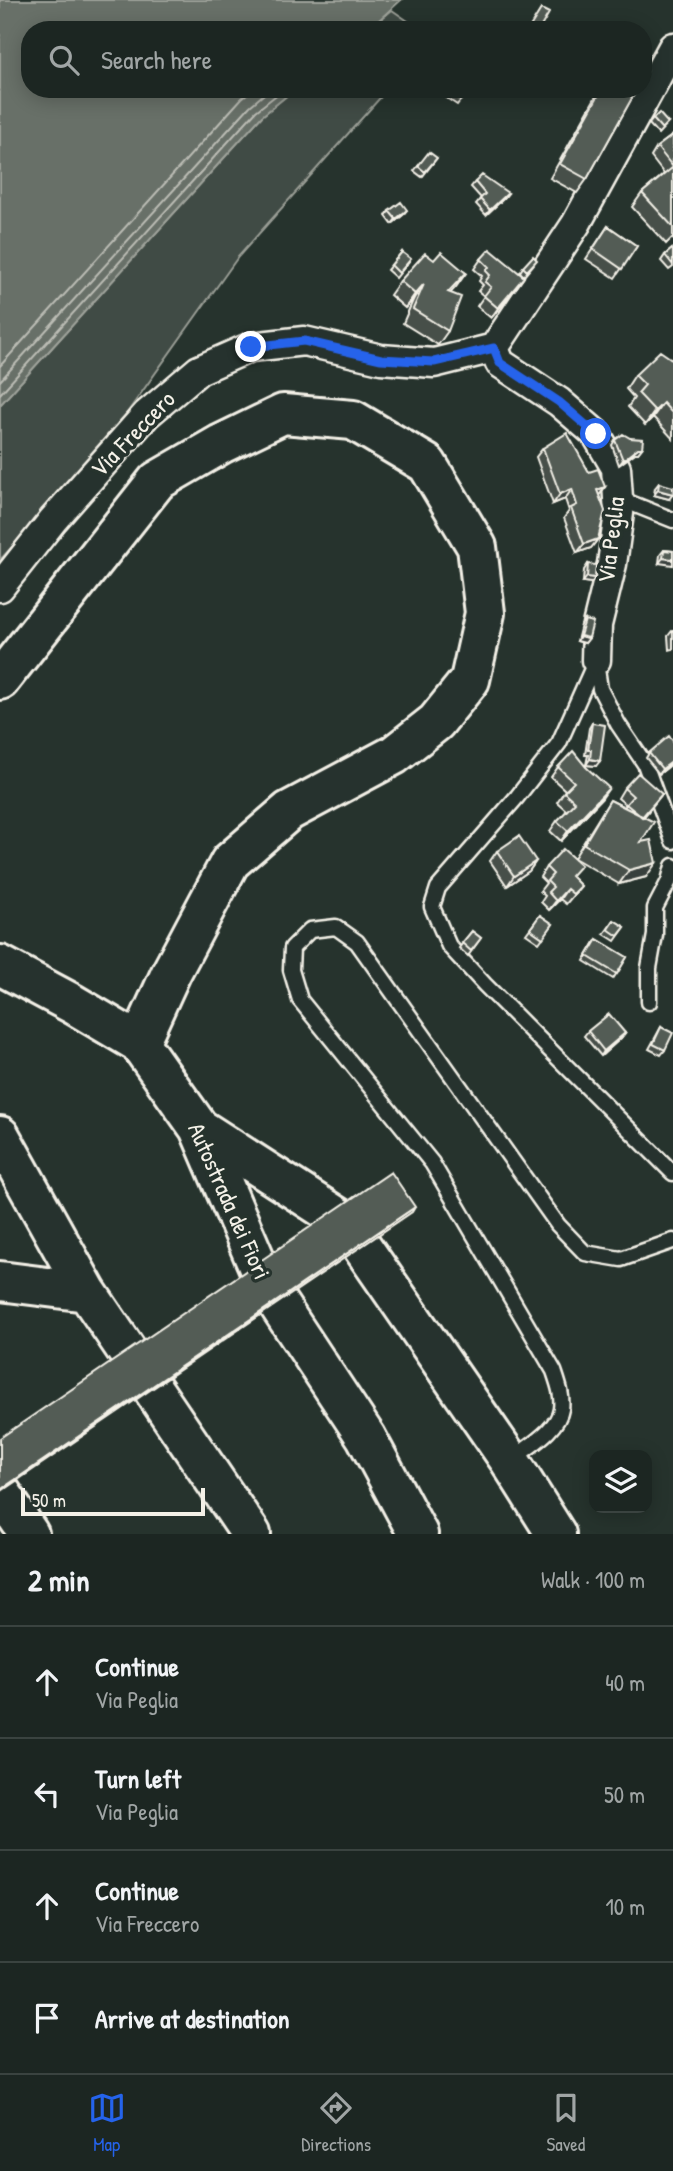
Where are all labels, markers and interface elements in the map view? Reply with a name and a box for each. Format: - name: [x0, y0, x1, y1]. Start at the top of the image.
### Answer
- search box: [21, 21, 652, 98]
- icon: search: [45, 41, 83, 79]
- text: Search here: [101, 42, 212, 77]
- route end: [235, 331, 266, 362]
- street label: Via Freccero: [83, 383, 182, 484]
- route start: [580, 418, 611, 449]
- street label: Via Peglia: [589, 495, 631, 585]
- street label: Autostrada dei Fiori: [181, 1117, 279, 1284]
- map controls: [589, 1450, 652, 1513]
- button: layers: [589, 1450, 652, 1513]
- scale bar: [21, 1485, 205, 1517]
- text: 50 m: [32, 1487, 66, 1513]
- text: 2 min: [28, 1560, 90, 1600]
- text: Walk · 100 m: [541, 1564, 645, 1595]
- text: Continue: [95, 1649, 179, 1684]
- icon: ahead: [28, 1663, 66, 1701]
- text: 40 m: [605, 1667, 645, 1698]
- text: Via Peglia: [95, 1684, 178, 1715]
- text: Turn left: [95, 1761, 181, 1796]
- icon: left: [28, 1775, 66, 1813]
- text: 50 m: [604, 1779, 645, 1810]
- text: Via Peglia: [95, 1796, 178, 1827]
- text: Continue: [95, 1873, 179, 1908]
- icon: ahead: [28, 1887, 66, 1925]
- text: 10 m: [605, 1891, 645, 1922]
- text: Via Freccero: [95, 1908, 199, 1939]
- icon: arrive: [28, 1999, 66, 2037]
- text: Arrive at destination: [95, 2001, 290, 2036]
- tab: Map: [88, 2089, 126, 2157]
- tab: Directions: [301, 2089, 371, 2157]
- tab: Saved: [547, 2089, 585, 2157]

